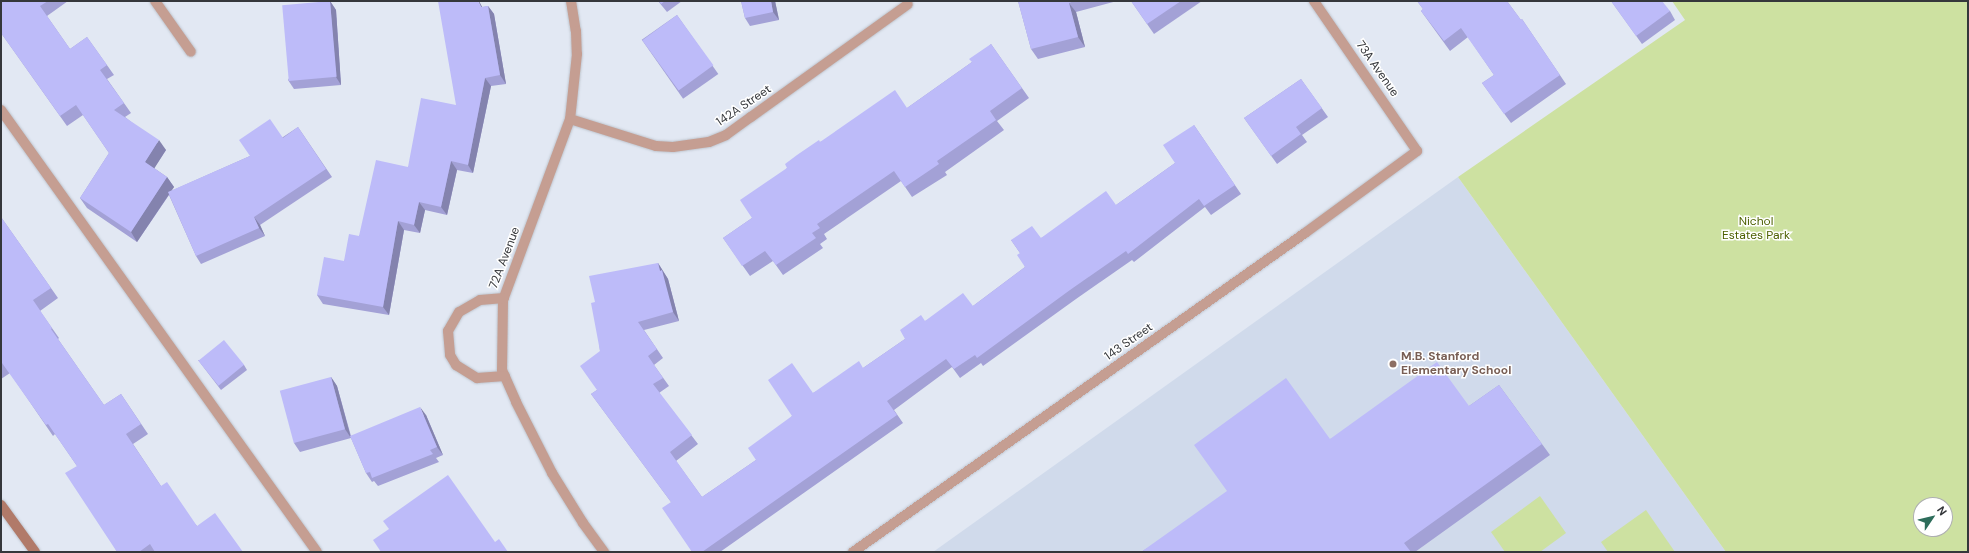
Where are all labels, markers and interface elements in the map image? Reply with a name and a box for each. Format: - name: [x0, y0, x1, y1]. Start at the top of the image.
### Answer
- street label: 73A Avenue: [1353, 38, 1401, 100]
- street label: 142A Street: [714, 82, 774, 130]
- park label: Nichol Estates Park: [1722, 215, 1790, 243]
- street label: 72A Avenue: [487, 225, 523, 291]
- street label: 143 Street: [1102, 320, 1156, 364]
- place label: M.B. Stanford Elementary School: [1401, 350, 1511, 378]
- marker: M.B. Stanford Elementary School: [1388, 359, 1398, 369]
- north arrow: [1913, 497, 1953, 537]
- text: N: [1934, 503, 1950, 518]

